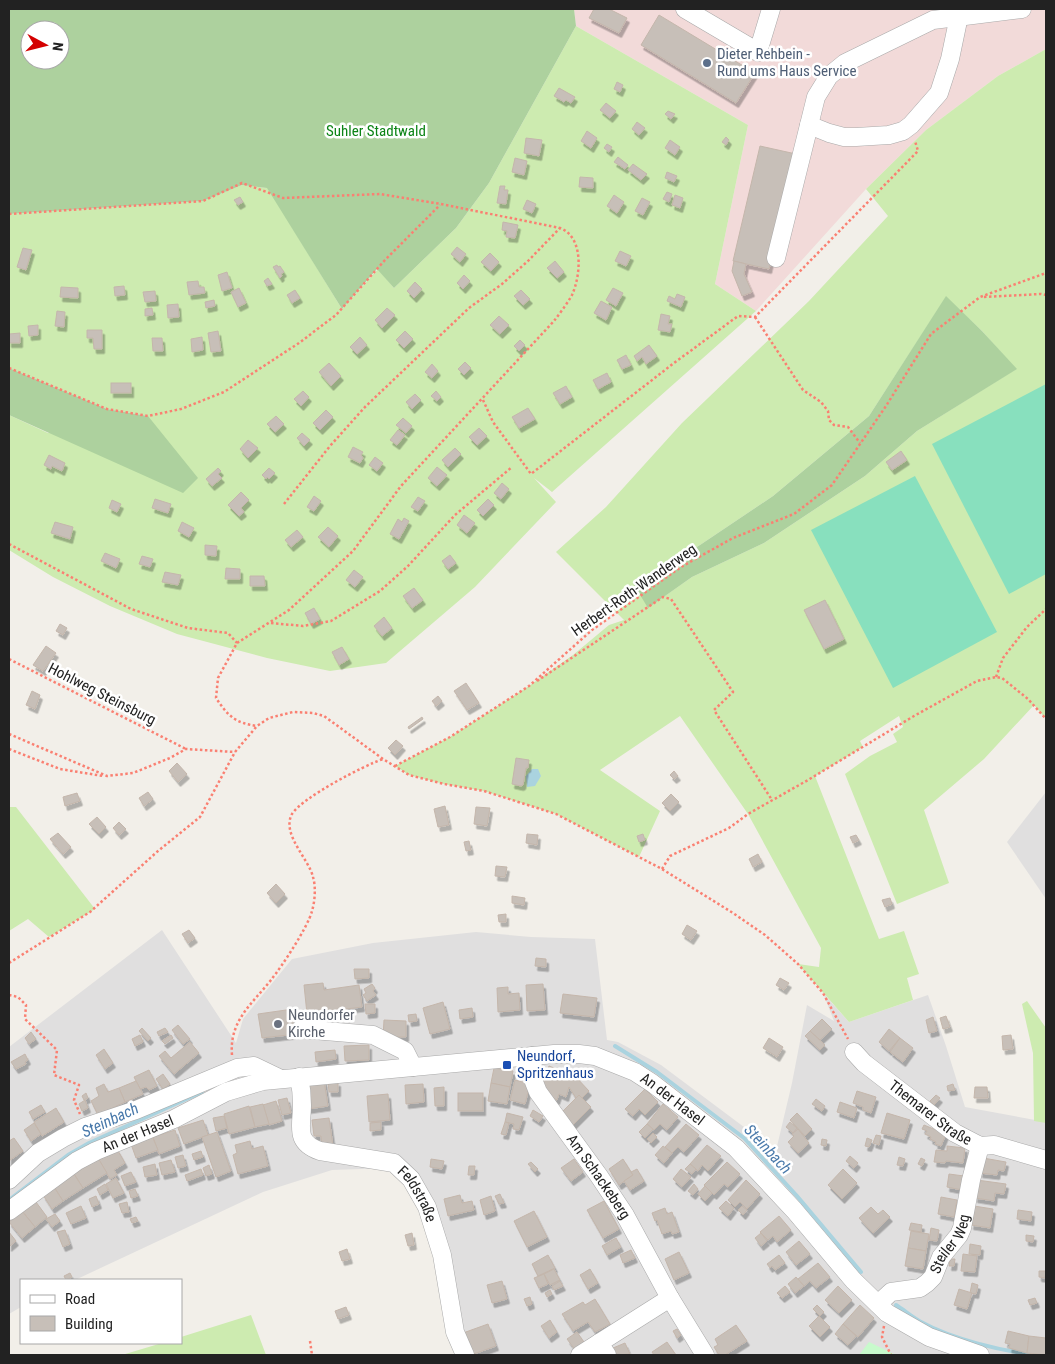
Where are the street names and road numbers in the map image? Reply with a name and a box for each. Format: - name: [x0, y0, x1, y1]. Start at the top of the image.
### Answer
- street label: Herbert-Roth-Wanderweg: [568, 540, 700, 640]
- street label: Hohlweg Steinsburg: [45, 659, 159, 729]
- street label: An der Hasel: [637, 1069, 708, 1129]
- street label: Themarer Straße: [885, 1076, 975, 1149]
- street label: An der Hasel: [99, 1111, 176, 1157]
- street label: Am Schackeberg: [563, 1131, 634, 1223]
- street label: Feldstraße: [394, 1162, 440, 1224]
- street label: Steiler Weg: [926, 1213, 973, 1276]

